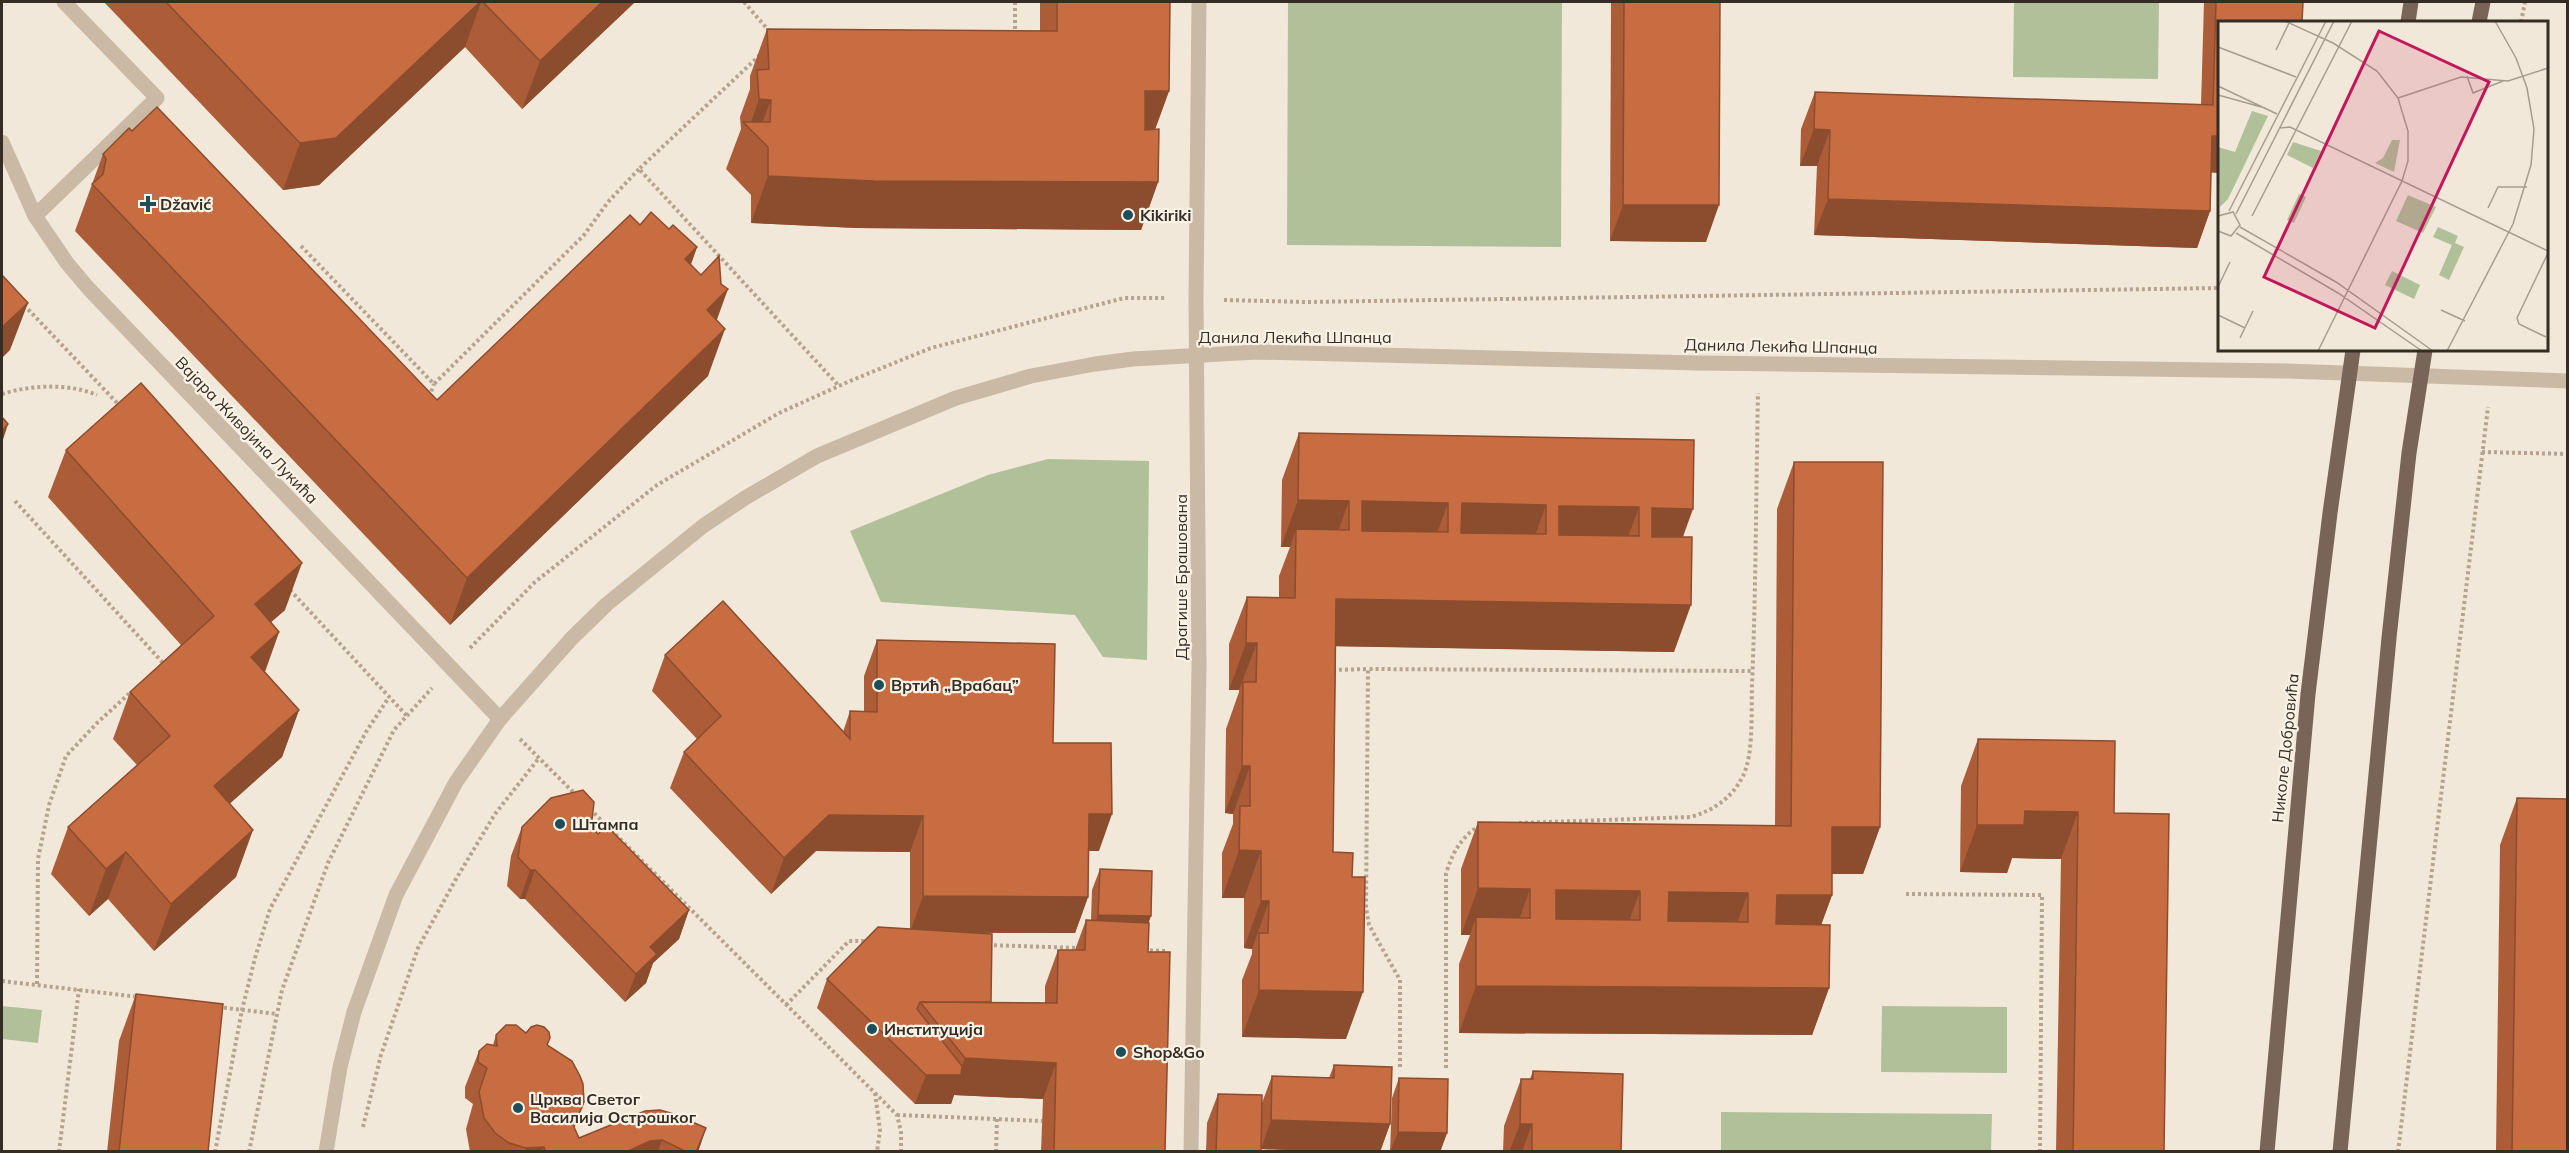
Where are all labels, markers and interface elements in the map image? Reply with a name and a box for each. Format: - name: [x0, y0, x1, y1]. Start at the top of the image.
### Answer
- inset map: [2218, 21, 2548, 351]
- place label: Džavić: [160, 194, 211, 214]
- marker: Džavić: [141, 197, 155, 211]
- place label: Kikiriki: [1140, 205, 1191, 225]
- marker: Kikiriki: [1121, 208, 1135, 222]
- street label: Данила Лекића Шпанца: [1198, 327, 1392, 347]
- street label: Данила Лекића Шпанца: [1684, 334, 1878, 358]
- street label: Вајара Живојина Лукића: [171, 352, 323, 508]
- street label: Драгише Брашована: [1171, 494, 1191, 660]
- street label: Николе Добровића: [2267, 672, 2303, 824]
- place label: Вртић „Врабац”: [891, 675, 1019, 695]
- marker: Вртић „Врабац”: [872, 678, 886, 692]
- place label: Штампа: [572, 814, 639, 834]
- marker: Штампа: [553, 817, 567, 831]
- place label: Институција: [884, 1019, 983, 1039]
- marker: Институција: [865, 1022, 879, 1036]
- place label: Shop&Go: [1133, 1042, 1205, 1062]
- marker: Shop&Go: [1114, 1045, 1128, 1059]
- place label: Црква Светог Василија Острошког: [530, 1089, 697, 1127]
- marker: Црква Светог Василија Острошког: [511, 1101, 525, 1115]

